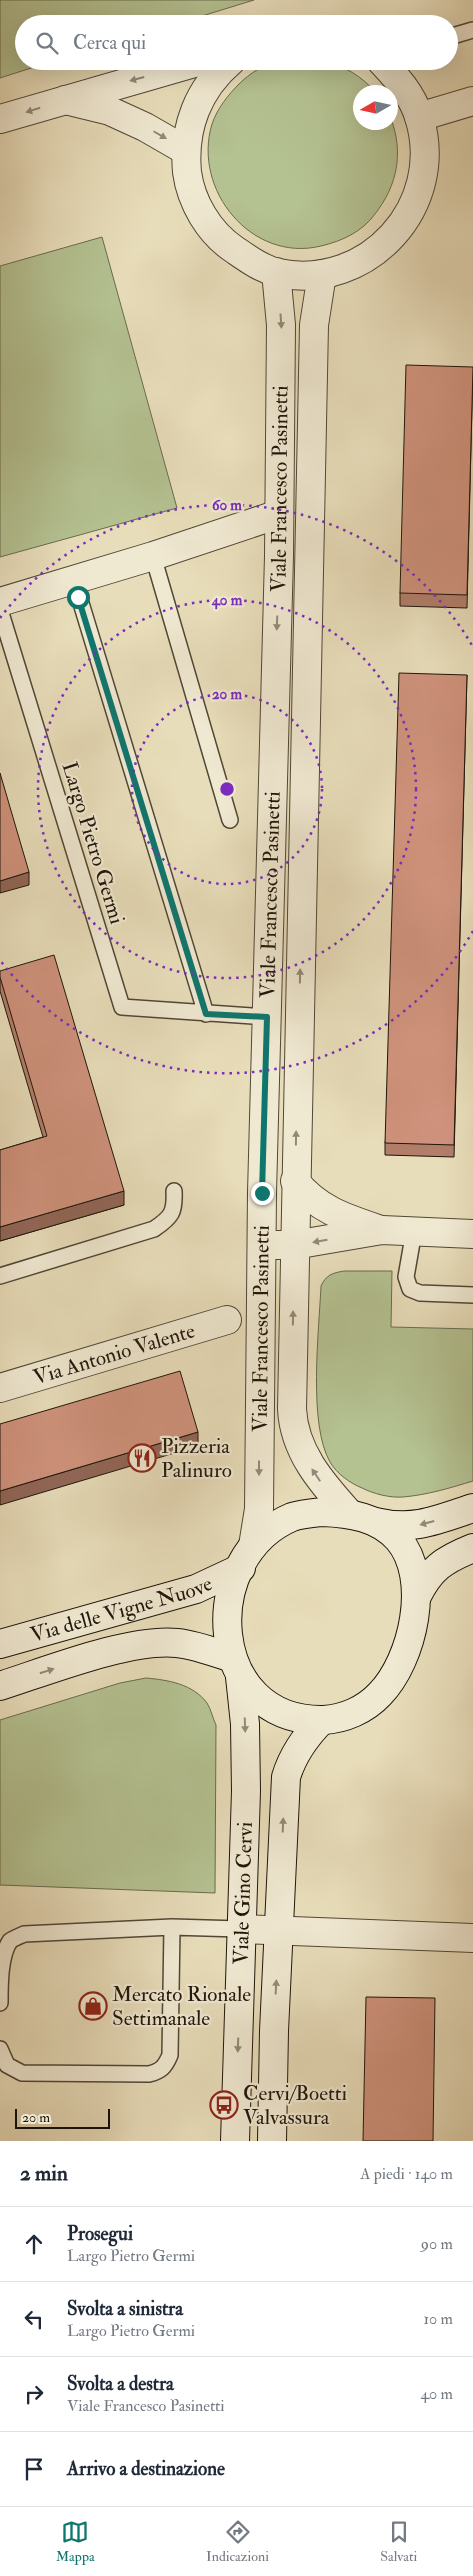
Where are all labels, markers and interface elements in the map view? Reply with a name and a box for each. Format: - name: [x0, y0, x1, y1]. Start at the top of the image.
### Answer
- search box: [15, 15, 458, 70]
- icon: search: [33, 29, 61, 57]
- text: Cerca qui: [73, 31, 146, 55]
- one-way arrow: [129, 75, 144, 83]
- north arrow: [353, 85, 398, 130]
- one-way arrow: [25, 106, 40, 114]
- one-way arrow: [152, 131, 167, 139]
- one-way arrow: [277, 313, 285, 329]
- street label: Viale Francesco Pasinetti: [265, 385, 294, 593]
- text: 60 m: [212, 496, 242, 515]
- route start: [67, 586, 90, 609]
- text: 40 m: [211, 591, 243, 610]
- one-way arrow: [273, 616, 281, 632]
- text: 20 m: [212, 685, 242, 704]
- street label: Largo Pietro Germi: [56, 759, 131, 928]
- centre of rings: [218, 780, 236, 798]
- street label: Viale Francesco Pasinetti: [254, 790, 286, 998]
- one-way arrow: [296, 968, 304, 984]
- one-way arrow: [292, 1130, 300, 1146]
- route end: [251, 1182, 274, 1205]
- street label: Viale Francesco Pasinetti: [246, 1225, 275, 1432]
- one-way arrow: [312, 1237, 328, 1245]
- one-way arrow: [289, 1310, 297, 1326]
- street label: Via Antonio Valente: [30, 1317, 198, 1391]
- place label: Pizzeria Palinuro: [161, 1433, 232, 1484]
- restaurant icon: Pizzeria Palinuro: [127, 1443, 157, 1473]
- one-way arrow: [255, 1460, 263, 1476]
- one-way arrow: [311, 1468, 321, 1482]
- one-way arrow: [419, 1519, 434, 1527]
- street label: Via delle Vigne Nuove: [27, 1570, 217, 1648]
- one-way arrow: [39, 1667, 54, 1675]
- one-way arrow: [241, 1717, 249, 1733]
- one-way arrow: [280, 1817, 288, 1833]
- street label: Viale Gino Cervi: [227, 1821, 259, 1965]
- one-way arrow: [273, 1979, 281, 1995]
- place label: Mercato Rionale Settimanale: [112, 1981, 251, 2032]
- shop icon: Mercato Rionale Settimanale: [78, 1991, 108, 2021]
- one-way arrow: [234, 2037, 242, 2053]
- place label: Cervi/Boetti Valvassura: [243, 2080, 348, 2131]
- bus stop icon: Cervi/Boetti Valvassura: [209, 2090, 239, 2120]
- scale bar: [15, 2106, 110, 2129]
- text: 20 m: [22, 2109, 50, 2126]
- text: 2 min: [20, 2160, 68, 2187]
- text: A piedi · 140 m: [360, 2164, 453, 2184]
- text: Prosegui: [67, 2222, 133, 2246]
- icon: ahead: [20, 2230, 48, 2258]
- text: 90 m: [421, 2234, 453, 2254]
- text: Largo Pietro Germi: [67, 2246, 195, 2266]
- text: Svolta a sinistra: [67, 2297, 183, 2321]
- icon: left: [20, 2305, 48, 2333]
- text: 10 m: [423, 2309, 453, 2329]
- text: Largo Pietro Germi: [67, 2321, 195, 2341]
- text: Svolta a destra: [67, 2372, 174, 2396]
- icon: right: [20, 2380, 48, 2408]
- text: 40 m: [420, 2384, 453, 2404]
- text: Viale Francesco Pasinetti: [67, 2396, 225, 2416]
- icon: arrive: [20, 2455, 48, 2483]
- text: Arrivo a destinazione: [67, 2457, 225, 2481]
- tab: Mappa: [56, 2518, 95, 2565]
- tab: Indicazioni: [206, 2518, 269, 2565]
- tab: Salvati: [380, 2518, 417, 2565]

